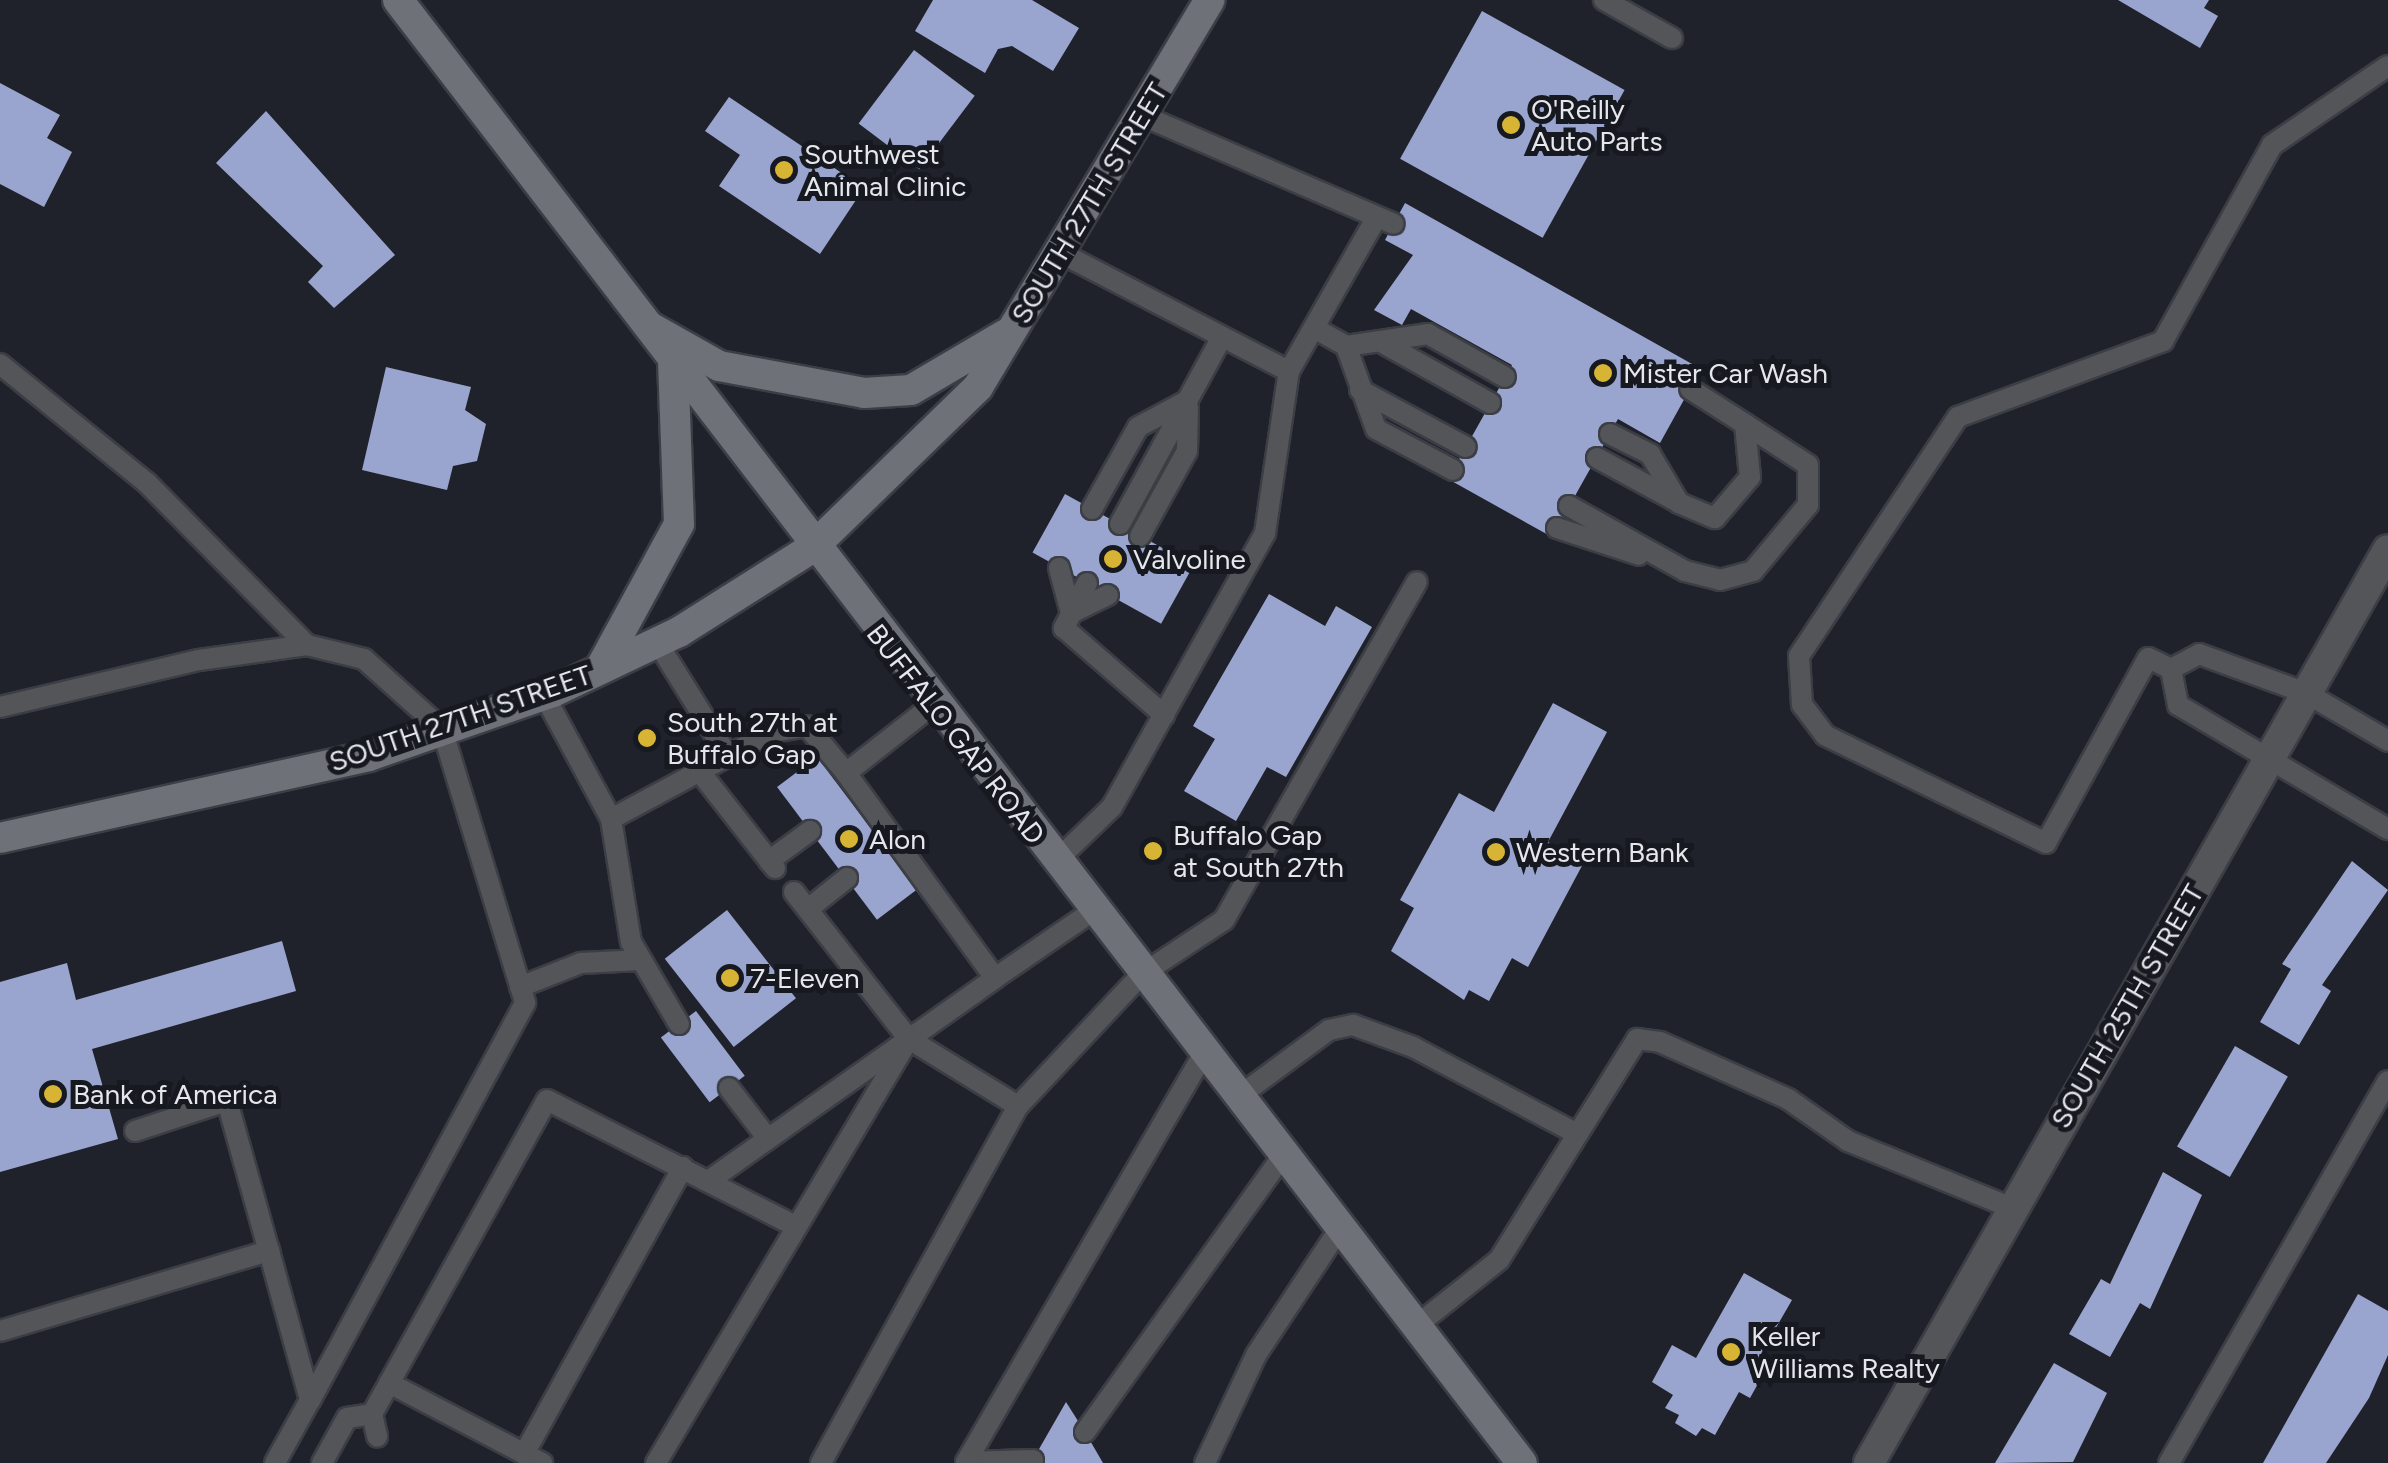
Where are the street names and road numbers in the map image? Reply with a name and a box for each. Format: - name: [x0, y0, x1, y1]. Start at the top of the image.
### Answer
- street label: SOUTH 27TH STREET: [1004, 77, 1174, 329]
- street label: BUFFALO GAP ROAD: [860, 617, 1052, 851]
- street label: SOUTH 27TH STREET: [325, 657, 595, 779]
- street label: SOUTH 25TH STREET: [2044, 878, 2210, 1134]

